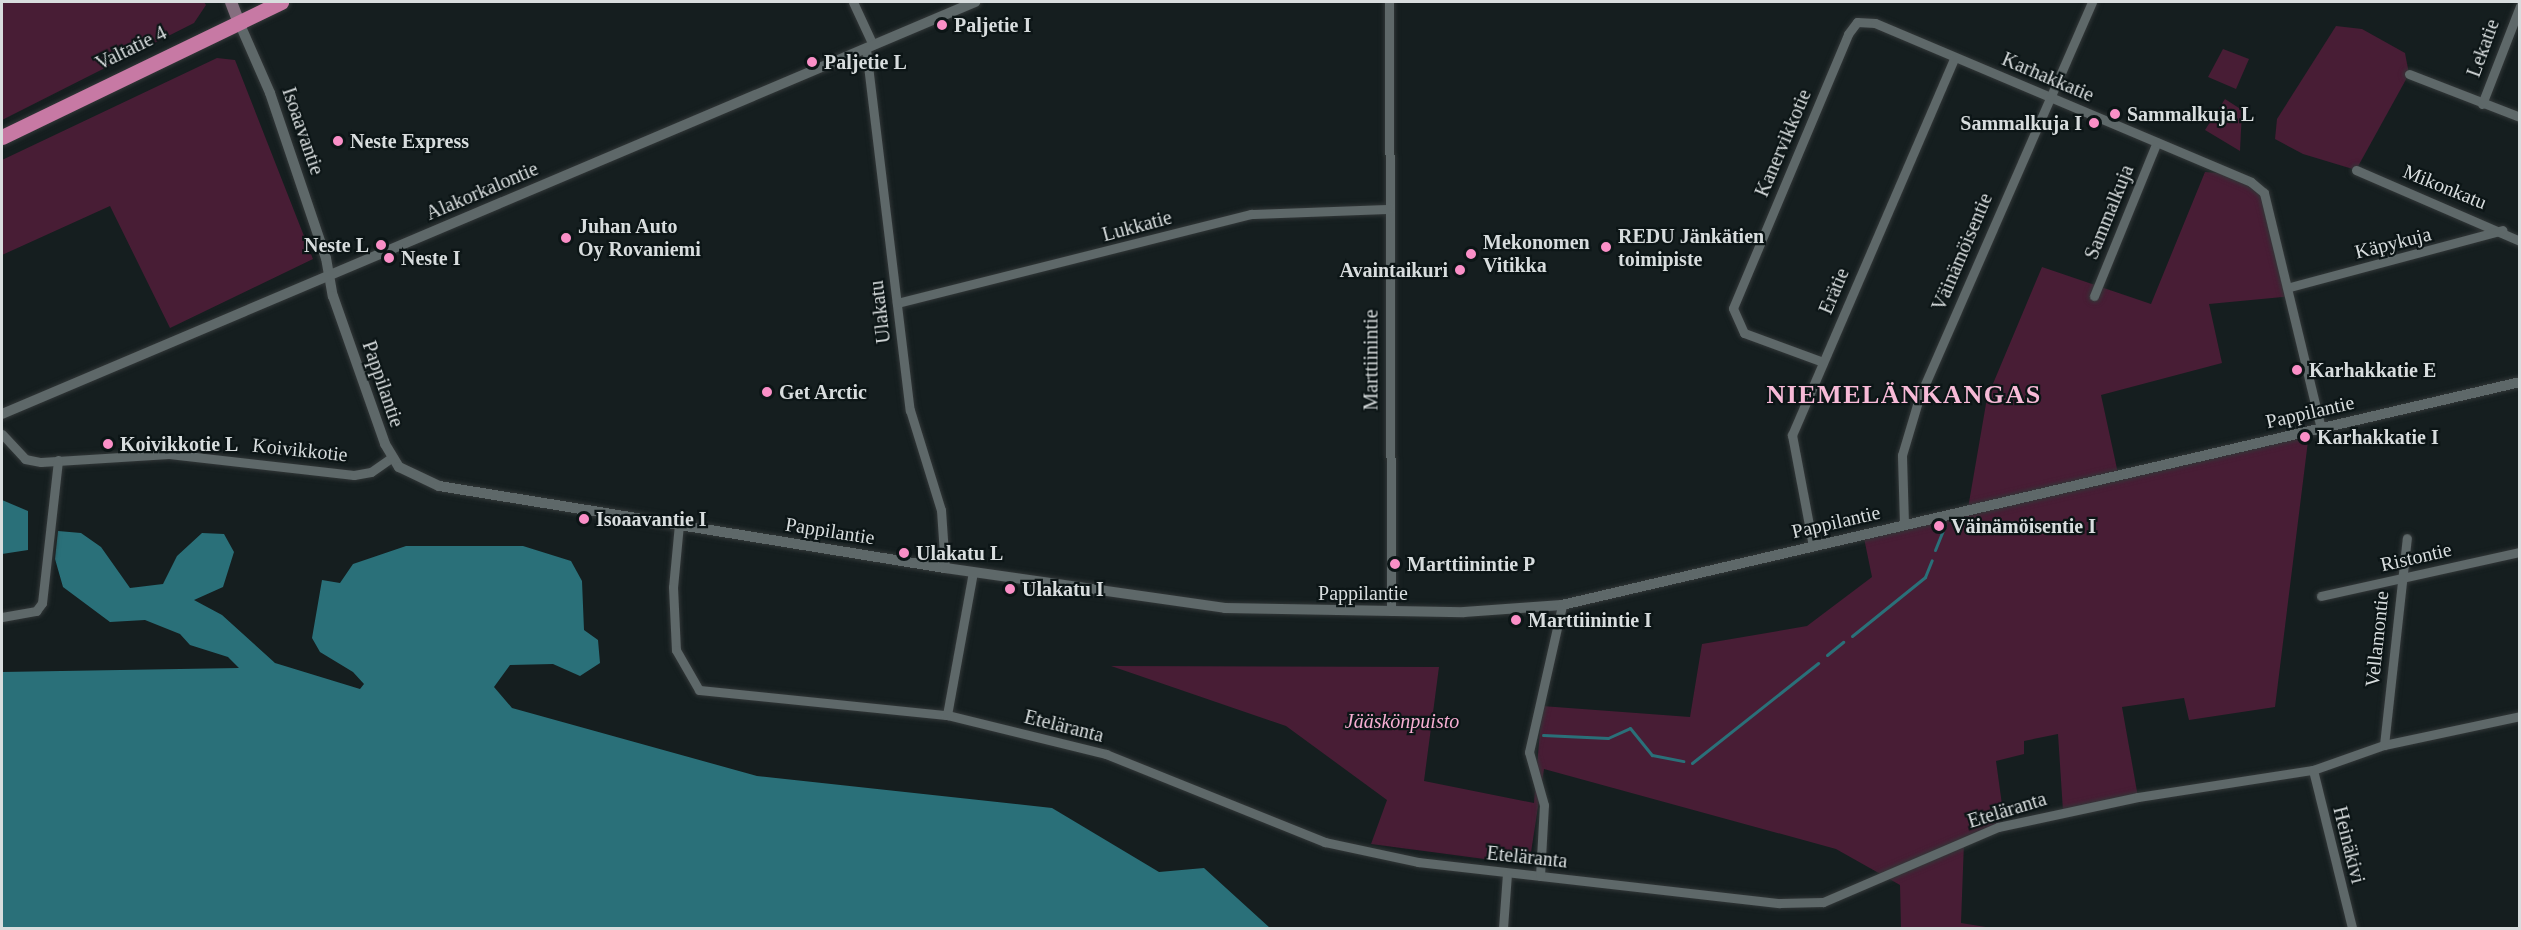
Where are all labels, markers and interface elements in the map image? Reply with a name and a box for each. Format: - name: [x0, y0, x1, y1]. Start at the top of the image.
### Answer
- place label: Paljetie I: [954, 13, 1031, 37]
- street label: Lekatie: [2461, 16, 2505, 80]
- marker: Paljetie I: [935, 18, 949, 32]
- street label: Valtatie 4: [92, 21, 170, 75]
- street label: Karhakkatie: [1998, 47, 2098, 107]
- place label: Paljetie L: [824, 50, 907, 74]
- marker: Paljetie L: [805, 55, 819, 69]
- street label: Isoaavantie: [277, 84, 329, 178]
- street label: Kanervikkotie: [1750, 86, 1816, 200]
- place label: Sammalkuja L: [2127, 102, 2254, 126]
- marker: Sammalkuja L: [2108, 107, 2122, 121]
- place label: Sammalkuja I: [1960, 111, 2082, 135]
- marker: Sammalkuja I: [2087, 116, 2101, 130]
- place label: Neste Express: [350, 129, 469, 153]
- marker: Neste Express: [331, 134, 345, 148]
- street label: Alakorkalontie: [422, 157, 542, 225]
- street label: Mikonkatu: [2400, 159, 2490, 215]
- street label: Sammalkuja: [2079, 161, 2139, 263]
- street label: Väinämöisentie: [1926, 190, 1998, 314]
- street label: Lukkatie: [1100, 205, 1174, 247]
- place label: Juhan Auto Oy Rovaniemi: [578, 214, 701, 261]
- street label: Käpykuja: [2352, 222, 2434, 264]
- place label: REDU Jänkätien toimipiste: [1618, 224, 1764, 271]
- marker: Juhan Auto Oy Rovaniemi: [559, 231, 573, 245]
- place label: Mekonomen Vitikka: [1483, 231, 1590, 278]
- place label: Neste L: [304, 233, 369, 257]
- marker: Neste L: [374, 238, 388, 252]
- marker: REDU Jänkätien toimipiste: [1599, 240, 1613, 254]
- place label: Neste I: [401, 246, 460, 270]
- marker: Mekonomen Vitikka: [1464, 247, 1478, 261]
- marker: Neste I: [382, 251, 396, 265]
- place label: Avaintaikuri: [1339, 258, 1448, 282]
- marker: Avaintaikuri: [1453, 263, 1467, 277]
- street label: Erätie: [1814, 264, 1854, 318]
- street label: Ulakatu: [864, 279, 896, 345]
- street label: Marttiinintie: [1359, 309, 1383, 411]
- street label: Pappilantie: [357, 338, 409, 430]
- place label: Karhakkatie E: [2309, 358, 2436, 382]
- marker: Karhakkatie E: [2290, 363, 2304, 377]
- district label: NIEMELÄNKANGAS: [1766, 379, 2042, 411]
- place label: Get Arctic: [779, 380, 868, 404]
- marker: Get Arctic: [760, 385, 774, 399]
- street label: Pappilantie: [2263, 390, 2357, 434]
- place label: Karhakkatie I: [2317, 425, 2439, 449]
- marker: Karhakkatie I: [2298, 430, 2312, 444]
- place label: Koivikkotie L: [120, 432, 238, 456]
- street label: Koivikkotie: [251, 433, 349, 467]
- marker: Koivikkotie L: [101, 437, 115, 451]
- street label: Pappilantie: [1789, 500, 1883, 544]
- place label: Isoaavantie I: [596, 507, 707, 531]
- marker: Isoaavantie I: [577, 512, 591, 526]
- street label: Pappilantie: [784, 512, 876, 550]
- place label: Väinämöisentie I: [1951, 514, 2096, 538]
- marker: Väinämöisentie I: [1932, 519, 1946, 533]
- street label: Ristontie: [2378, 537, 2454, 577]
- place label: Ulakatu L: [916, 541, 1003, 565]
- marker: Ulakatu L: [897, 546, 911, 560]
- place label: Marttiinintie P: [1407, 552, 1535, 576]
- marker: Marttiinintie P: [1388, 557, 1402, 571]
- place label: Ulakatu I: [1022, 577, 1104, 601]
- street label: Pappilantie: [1318, 581, 1408, 605]
- marker: Ulakatu I: [1003, 582, 1017, 596]
- street label: Vellamontie: [2360, 590, 2394, 688]
- place label: Marttiinintie I: [1528, 608, 1652, 632]
- marker: Marttiinintie I: [1509, 613, 1523, 627]
- street label: Eteläranta: [1022, 705, 1106, 747]
- park label: Jääskönpuisto: [1345, 709, 1459, 733]
- street label: Eteläranta: [1965, 787, 2049, 833]
- street label: Heinäkivi: [2328, 804, 2370, 886]
- street label: Eteläranta: [1485, 841, 1569, 873]

